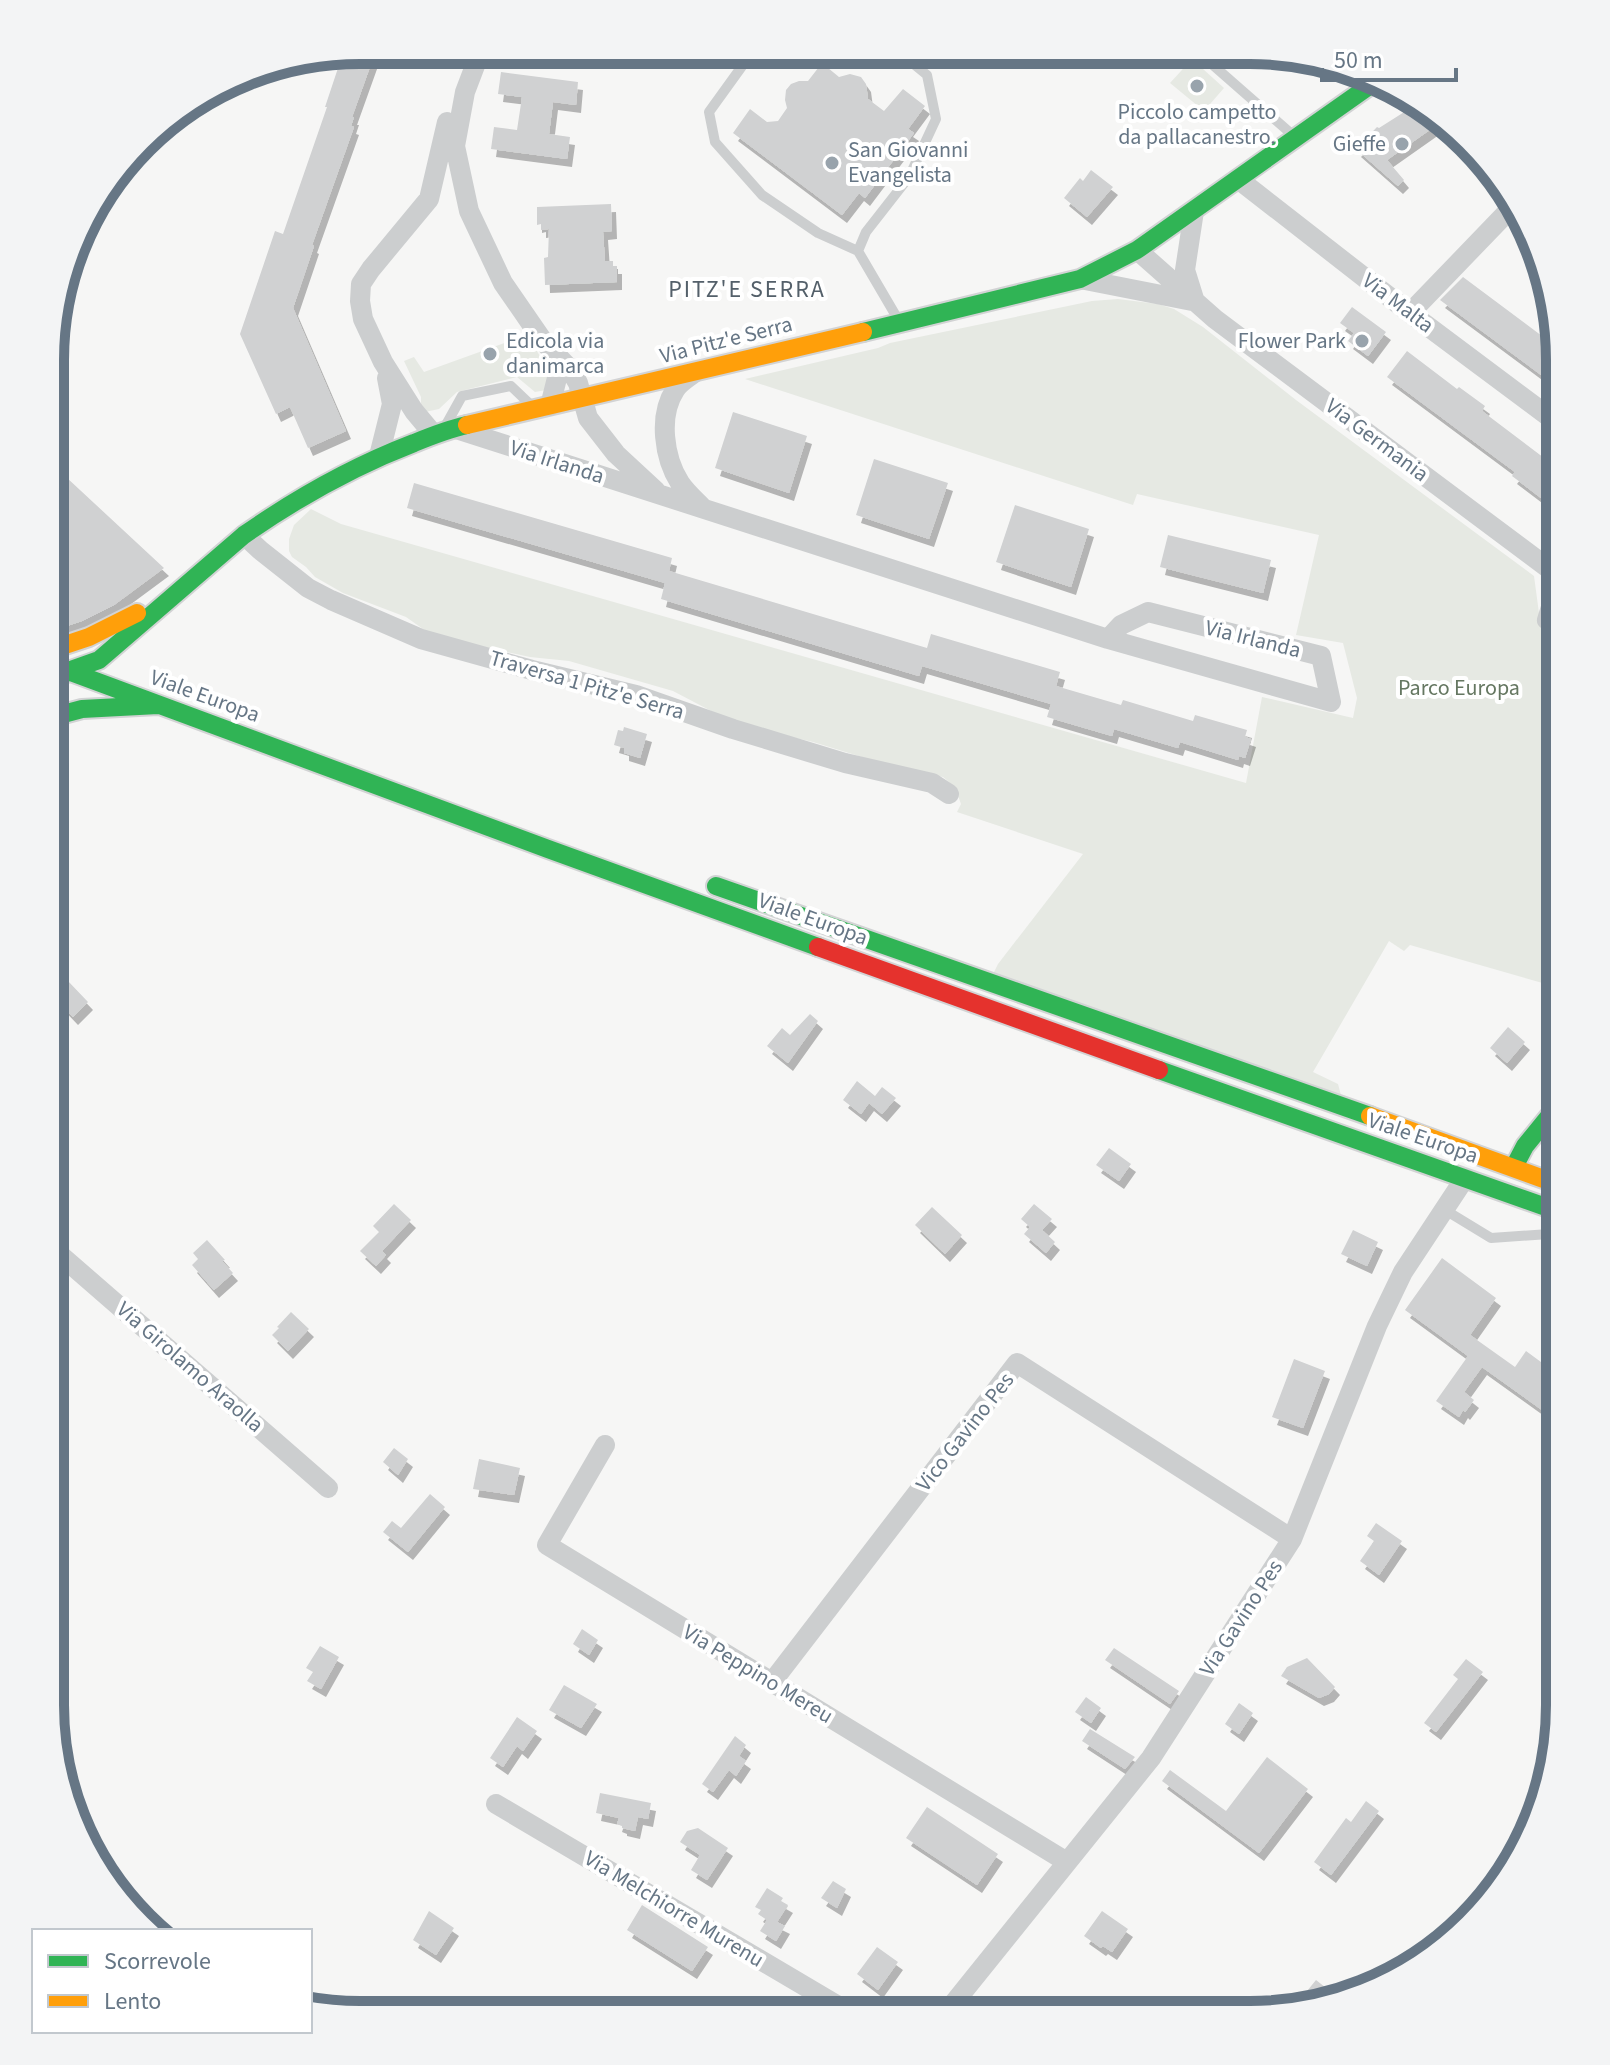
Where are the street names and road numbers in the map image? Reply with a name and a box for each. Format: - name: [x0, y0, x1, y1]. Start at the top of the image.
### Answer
- street label: Via Malta: [1355, 265, 1441, 341]
- street label: Via Pitz'e Serra: [656, 308, 796, 372]
- street label: Via Germania: [1319, 390, 1435, 490]
- street label: Via Irlanda: [506, 432, 608, 492]
- street label: Via Irlanda: [1202, 612, 1304, 666]
- street label: Traversa 1 Pitz'e Serra: [486, 642, 688, 728]
- street label: Viale Europa: [146, 661, 264, 731]
- street label: Viale Europa: [754, 884, 872, 954]
- street label: Viale Europa: [1364, 1104, 1482, 1172]
- street label: Via Girolamo Araolla: [109, 1294, 271, 1440]
- street label: Vico Gavino Pes: [908, 1366, 1022, 1498]
- street label: Via Gavino Pes: [1191, 1554, 1291, 1682]
- street label: Via Peppino Mereu: [677, 1616, 839, 1732]
- street label: Via Melchiorre Murenu: [578, 1843, 770, 1975]

